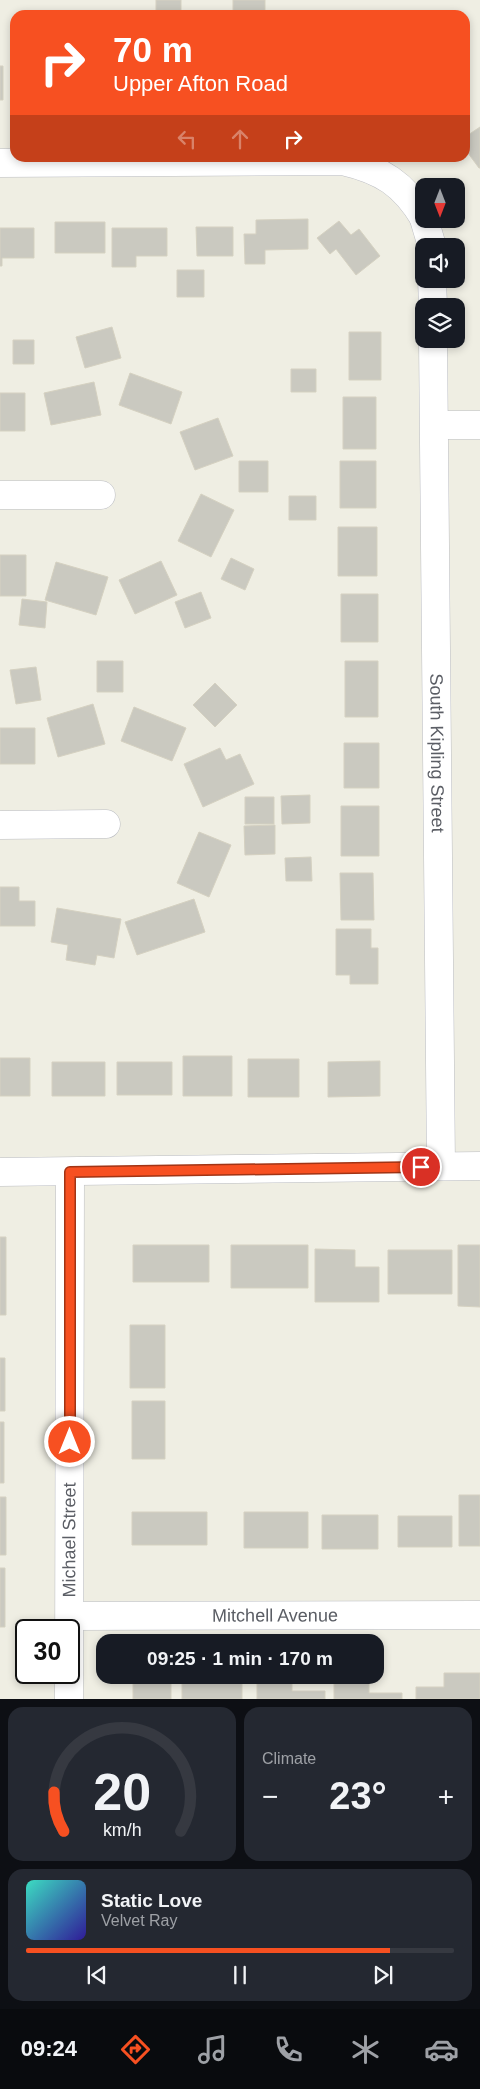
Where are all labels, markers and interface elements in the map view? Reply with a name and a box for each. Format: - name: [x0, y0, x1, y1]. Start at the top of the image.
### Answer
- icon: right: [30, 30, 95, 95]
- text: 70 m: [113, 30, 193, 69]
- text: Upper Afton Road: [113, 71, 288, 96]
- icon: left: [173, 125, 201, 153]
- icon: ahead: [226, 125, 254, 153]
- icon: right: [279, 125, 307, 153]
- north arrow: [415, 178, 465, 228]
- map controls: [415, 178, 465, 348]
- button: sound: [415, 238, 465, 288]
- button: layers: [415, 298, 465, 348]
- street label: South Kipling Street: [426, 673, 448, 833]
- pin: [400, 1146, 442, 1188]
- icon: arrive: [407, 1153, 435, 1181]
- position arrow: [43, 1415, 95, 1467]
- street label: Michael Street: [59, 1482, 79, 1598]
- street label: Mitchell Avenue: [212, 1605, 338, 1626]
- speed limit sign: 30: [15, 1619, 80, 1684]
- text: 09:25 · 1 min · 170 m: [147, 1648, 333, 1669]
- text: Climate: [262, 1750, 316, 1767]
- text: 20: [93, 1763, 151, 1821]
- text: 23°: [329, 1775, 387, 1817]
- text: −: [262, 1781, 278, 1812]
- text: +: [438, 1781, 454, 1812]
- text: km/h: [103, 1820, 141, 1840]
- text: Static Love: [101, 1890, 202, 1911]
- text: Velvet Ray: [101, 1912, 177, 1929]
- icon: previous: [83, 1961, 111, 1989]
- icon: pause: [226, 1961, 254, 1989]
- icon: next: [369, 1961, 397, 1989]
- icon: directions: [118, 2032, 153, 2067]
- icon: music: [195, 2032, 230, 2067]
- icon: phone: [271, 2032, 306, 2067]
- icon: climate: [348, 2032, 383, 2067]
- icon: car: [424, 2032, 459, 2067]
- text: 09:24: [21, 2036, 77, 2061]

